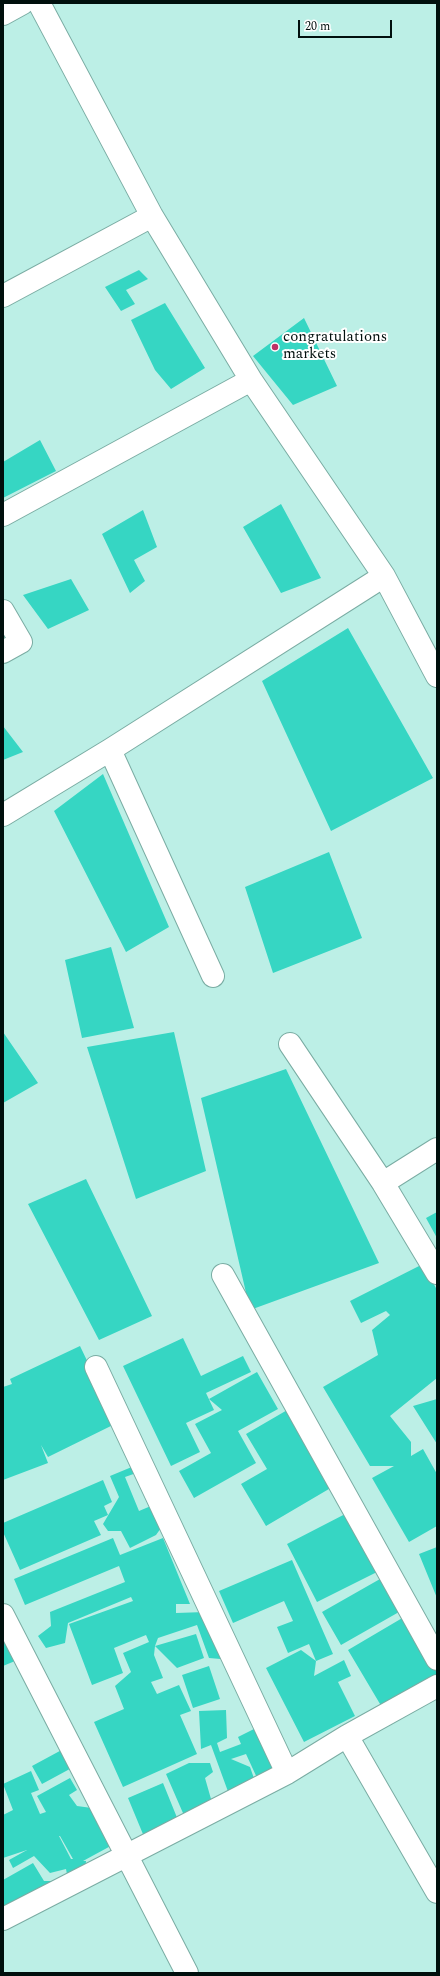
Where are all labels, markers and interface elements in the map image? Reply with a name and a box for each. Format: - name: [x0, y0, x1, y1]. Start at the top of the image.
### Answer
- scale bar: [300, 12, 394, 38]
- text: 20 m: [305, 17, 330, 36]
- place label: congratulations markets: [283, 329, 387, 364]
- marker: congratulations markets: [270, 342, 280, 352]

